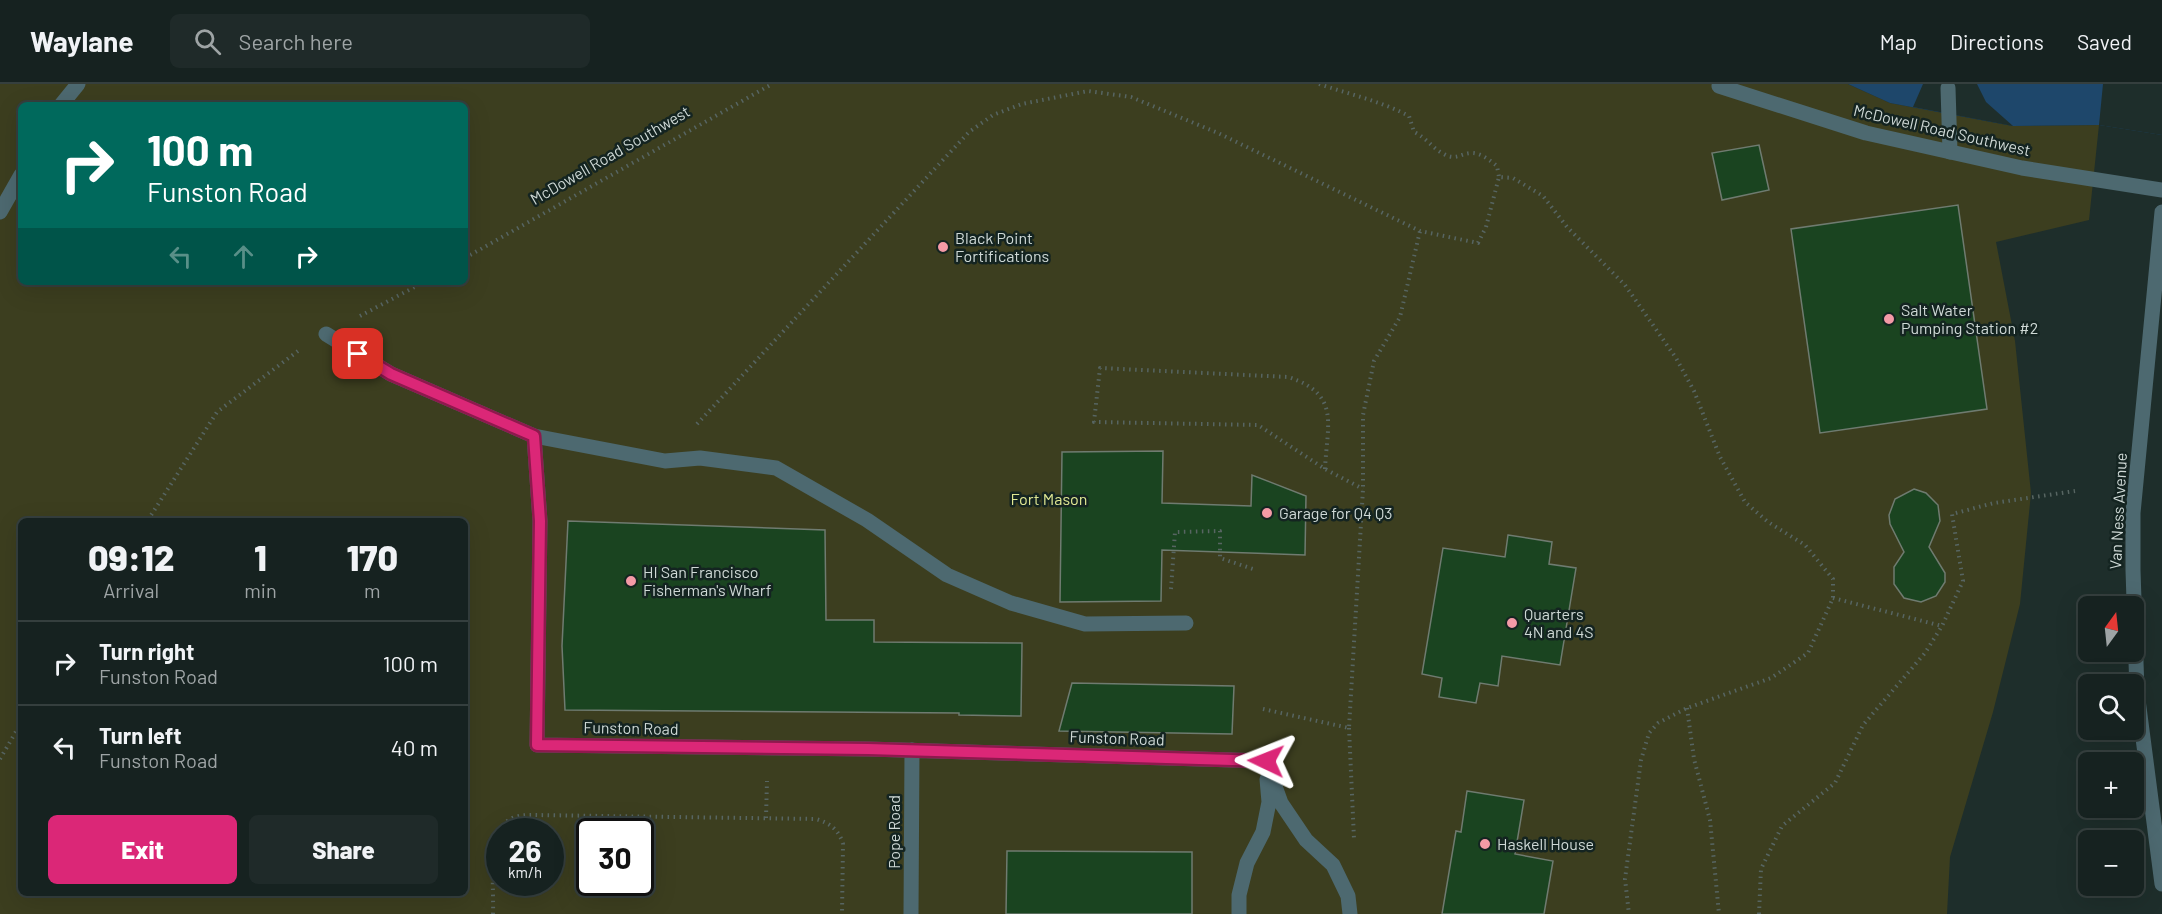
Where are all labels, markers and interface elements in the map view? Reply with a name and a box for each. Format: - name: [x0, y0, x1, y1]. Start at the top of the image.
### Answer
- search box: [170, 14, 590, 68]
- text: Waylane: [30, 24, 134, 58]
- icon: search: [191, 25, 224, 58]
- text: Search here: [239, 28, 353, 54]
- text: Map: [1880, 29, 1917, 54]
- text: Directions: [1950, 29, 2044, 54]
- text: Saved: [2077, 29, 2132, 54]
- street label: McDowell Road Southwest: [1852, 100, 2032, 159]
- street label: McDowell Road Southwest: [527, 101, 693, 208]
- text: 100 m: [147, 124, 253, 174]
- icon: right: [48, 126, 126, 204]
- text: Funston Road: [147, 175, 308, 207]
- place label: Black Point Fortifications: [955, 228, 1049, 265]
- icon: left: [164, 240, 197, 273]
- icon: ahead: [227, 240, 260, 273]
- icon: right: [290, 240, 323, 273]
- marker: Black Point Fortifications: [936, 240, 950, 254]
- place label: Salt Water Pumping Station #2: [1901, 300, 2038, 337]
- marker: Salt Water Pumping Station #2: [1882, 312, 1896, 326]
- pin: [332, 328, 383, 379]
- icon: arrive: [341, 337, 374, 370]
- street label: Van Ness Avenue: [2105, 452, 2130, 570]
- park label: Fort Mason: [1011, 489, 1087, 508]
- place label: Garage for Q4 Q3: [1279, 503, 1393, 522]
- marker: Garage for Q4 Q3: [1260, 506, 1274, 520]
- text: 09:12: [88, 535, 174, 578]
- text: 1: [254, 535, 267, 578]
- text: 170: [347, 535, 398, 578]
- place label: HI San Francisco Fisherman's Wharf: [643, 562, 772, 599]
- marker: HI San Francisco Fisherman's Wharf: [624, 574, 638, 588]
- text: Arrival: [103, 578, 159, 602]
- text: min: [244, 578, 277, 602]
- text: m: [364, 578, 381, 602]
- north arrow: [2078, 596, 2144, 662]
- map controls: [2078, 596, 2144, 896]
- place label: Quarters 4N and 4S: [1524, 604, 1594, 641]
- marker: Quarters 4N and 4S: [1505, 616, 1519, 630]
- text: Turn right: [99, 638, 194, 664]
- icon: right: [48, 647, 81, 680]
- text: 100 m: [383, 650, 438, 676]
- text: Funston Road: [99, 664, 218, 688]
- button: search: [2078, 674, 2144, 740]
- street label: Funston Road: [583, 717, 679, 738]
- text: Turn left: [99, 722, 182, 748]
- street label: Funston Road: [1069, 726, 1165, 749]
- position arrow: [1234, 729, 1298, 793]
- icon: left: [48, 731, 81, 764]
- text: 40 m: [391, 734, 438, 760]
- text: Funston Road: [99, 748, 218, 772]
- button: +: [2078, 752, 2144, 818]
- street label: Pope Road: [884, 795, 903, 869]
- button: Exit: [48, 815, 237, 884]
- button: Share: [249, 815, 438, 884]
- speed limit sign: 30: [576, 818, 654, 896]
- button: −: [2078, 830, 2144, 896]
- text: 26: [509, 832, 541, 868]
- place label: Haskell House: [1497, 834, 1594, 853]
- marker: Haskell House: [1478, 837, 1492, 851]
- text: km/h: [508, 863, 542, 881]

